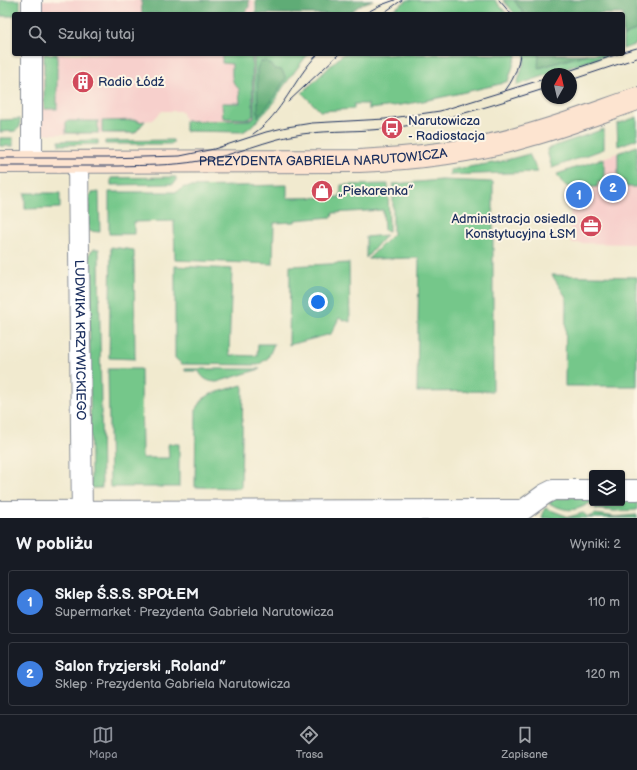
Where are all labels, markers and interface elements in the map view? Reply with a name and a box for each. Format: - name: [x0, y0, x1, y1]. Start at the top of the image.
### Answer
- search box: [12, 12, 625, 56]
- icon: search: [26, 23, 48, 45]
- text: Szukaj tutaj: [58, 25, 135, 44]
- north arrow: [541, 68, 577, 104]
- building icon: Radio Łódź: [70, 69, 96, 95]
- place label: Radio Łódź: [98, 74, 165, 90]
- place label: Narutowicza - Radiostacja: [408, 113, 485, 144]
- bus stop icon: Narutowicza - Radiostacja: [379, 115, 405, 141]
- street label: PREZYDENTA GABRIELA NARUTOWICZA: [199, 145, 448, 169]
- pin: 2: [600, 173, 626, 203]
- shop icon: „Piekarenka”: [309, 178, 335, 204]
- pin: 1: [566, 180, 592, 210]
- place label: „Piekarenka”: [338, 183, 414, 199]
- place label: Administracja osiedla Konstytucyjna ŁSM: [451, 211, 576, 242]
- office icon: Administracja osiedla Konstytucyjna ŁSM: [578, 213, 604, 239]
- street label: LUDWIKA KRZYWICKIEGO: [71, 260, 89, 421]
- your location: [308, 292, 328, 312]
- map controls: [589, 470, 625, 506]
- button: layers: [589, 470, 625, 506]
- text: W pobliżu: [16, 534, 93, 554]
- text: Wyniki: 2: [570, 536, 621, 552]
- text: Sklep Ś.S.S. SPOŁEM: [55, 585, 199, 604]
- text: 1: [27, 594, 33, 610]
- text: 110 m: [588, 594, 620, 610]
- text: Supermarket · Prezydenta Gabriela Narutowicza: [55, 604, 334, 620]
- text: Salon fryzjerski „Roland”: [55, 657, 226, 676]
- text: 2: [26, 666, 34, 682]
- text: 120 m: [585, 666, 620, 682]
- text: Sklep · Prezydenta Gabriela Narutowicza: [55, 676, 290, 692]
- tab: Mapa: [89, 724, 117, 761]
- tab: Trasa: [296, 724, 323, 761]
- tab: Zapisane: [502, 724, 548, 761]

